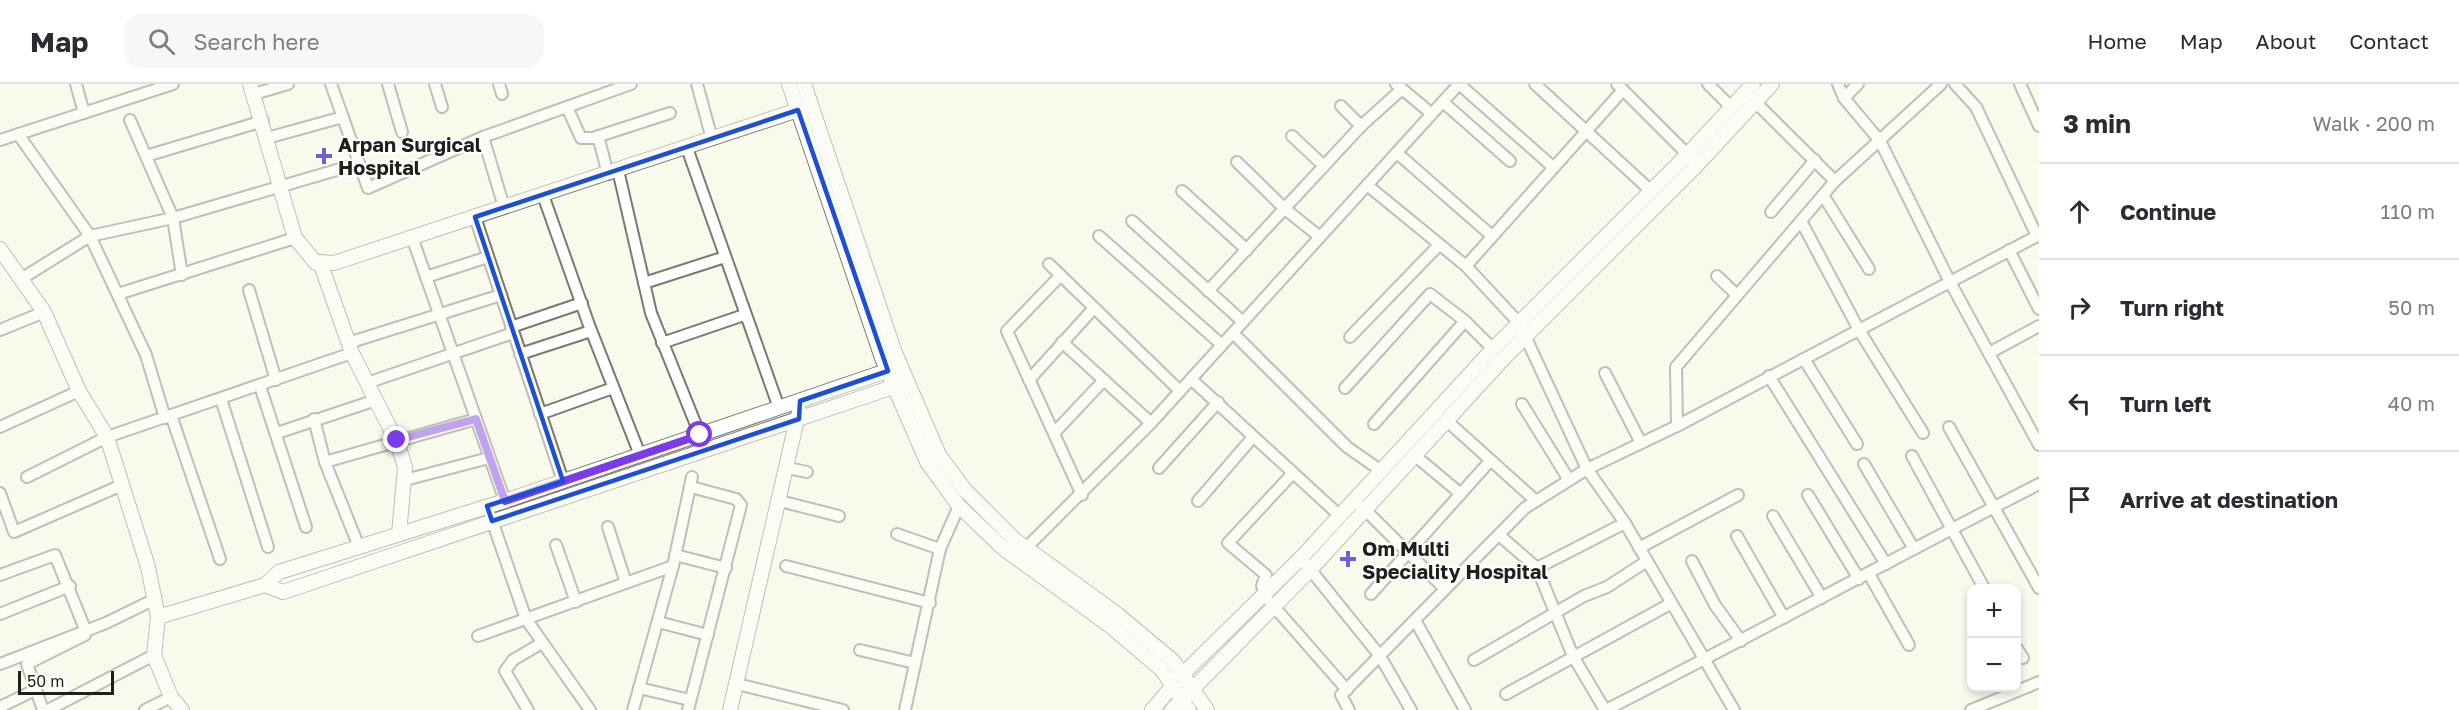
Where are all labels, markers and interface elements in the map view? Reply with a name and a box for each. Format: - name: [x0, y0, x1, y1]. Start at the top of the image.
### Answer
- search box: [124, 14, 544, 68]
- text: Map: [30, 25, 88, 58]
- icon: search: [145, 25, 178, 58]
- text: Search here: [193, 28, 319, 55]
- text: Home: [2087, 28, 2147, 54]
- text: Map: [2180, 28, 2223, 54]
- text: About: [2256, 28, 2316, 54]
- text: Contact: [2349, 28, 2429, 54]
- text: 3 min: [2063, 108, 2131, 139]
- text: Walk · 200 m: [2313, 111, 2435, 135]
- place label: Arpan Surgical Hospital: [338, 132, 482, 179]
- marker: Arpan Surgical Hospital: [315, 147, 333, 165]
- icon: ahead: [2063, 195, 2096, 228]
- text: Continue: [2120, 198, 2216, 225]
- text: 110 m: [2381, 199, 2435, 223]
- icon: right: [2063, 291, 2096, 324]
- text: Turn right: [2120, 294, 2224, 321]
- text: 50 m: [2388, 295, 2435, 319]
- icon: left: [2063, 387, 2096, 420]
- text: Turn left: [2120, 390, 2211, 417]
- text: 40 m: [2388, 391, 2435, 415]
- route start: [686, 421, 712, 447]
- route end: [383, 426, 409, 452]
- icon: arrive: [2063, 483, 2096, 516]
- text: Arrive at destination: [2120, 486, 2338, 513]
- place label: Om Multi Speciality Hospital: [1362, 536, 1548, 583]
- marker: Om Multi Speciality Hospital: [1339, 550, 1357, 568]
- map controls: [1967, 584, 2021, 692]
- button: +: [1967, 584, 2021, 638]
- button: −: [1967, 638, 2021, 692]
- scale bar: [18, 668, 114, 696]
- text: 50 m: [27, 671, 64, 691]

